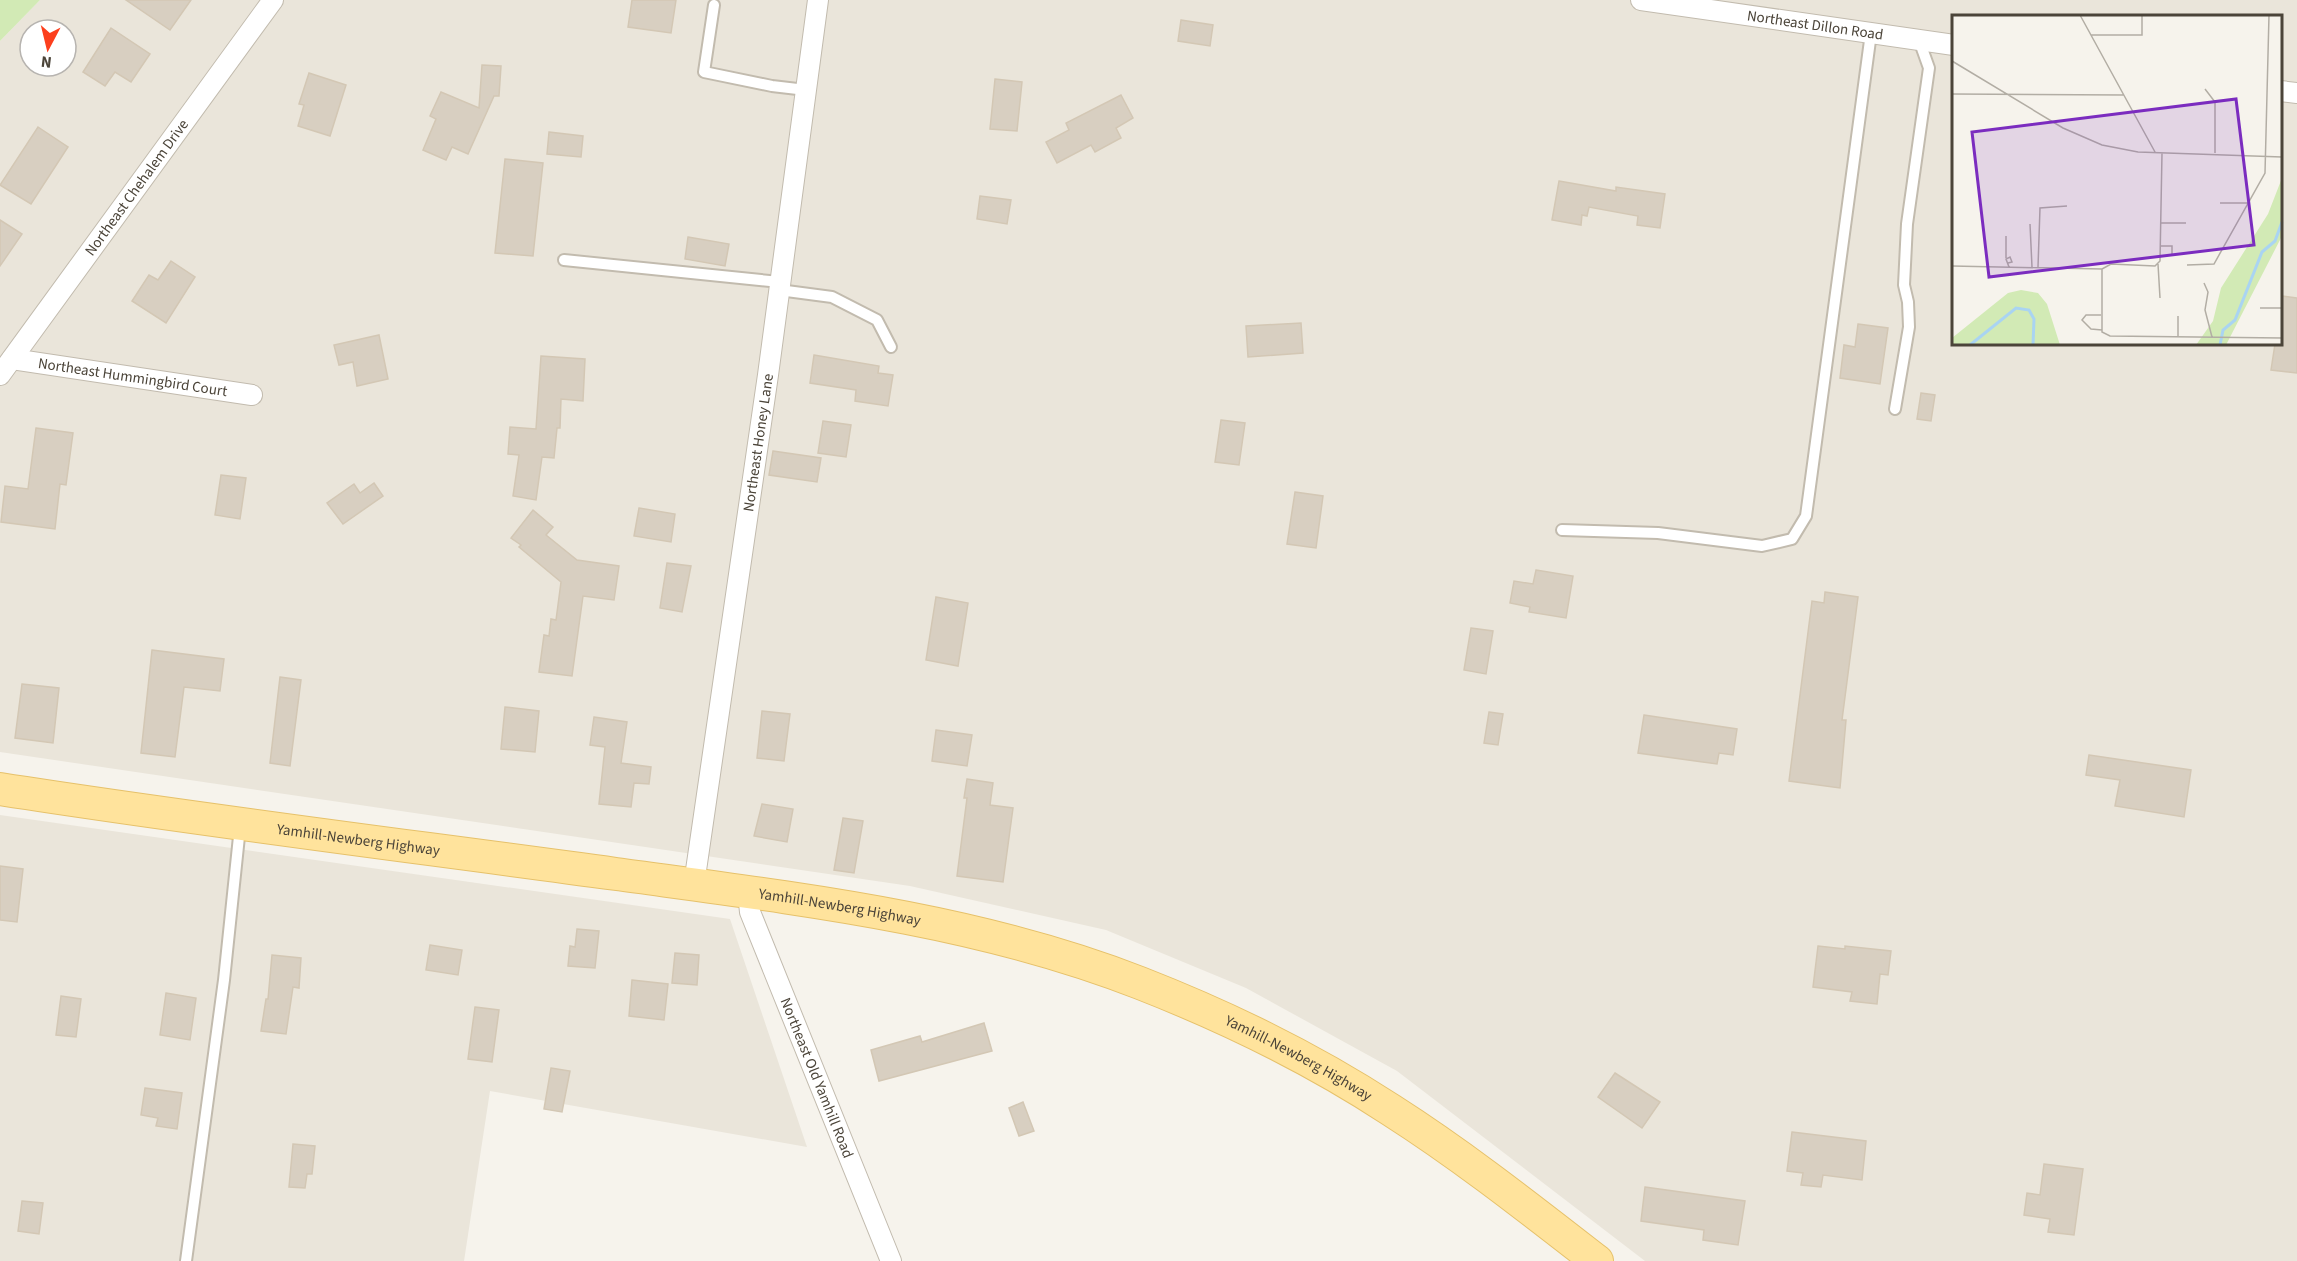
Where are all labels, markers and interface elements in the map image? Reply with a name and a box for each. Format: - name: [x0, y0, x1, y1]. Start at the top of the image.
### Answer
- street label: Northeast Dillon Road: [1746, 5, 1885, 46]
- inset map: [1952, 15, 2282, 345]
- north arrow: [18, 18, 78, 78]
- text: N: [40, 50, 53, 73]
- street label: Northeast Chehalem Drive: [80, 115, 194, 260]
- street label: Northeast Hummingbird Court: [37, 353, 229, 402]
- street label: Northeast Honey Lane: [738, 372, 779, 513]
- street label: Yamhill-Newberg Highway: [275, 819, 441, 861]
- street label: Yamhill-Newberg Highway: [756, 883, 923, 931]
- street label: Northeast Old Yamhill Road: [775, 995, 858, 1161]
- street label: Yamhill-Newberg Highway: [1220, 1010, 1376, 1106]

